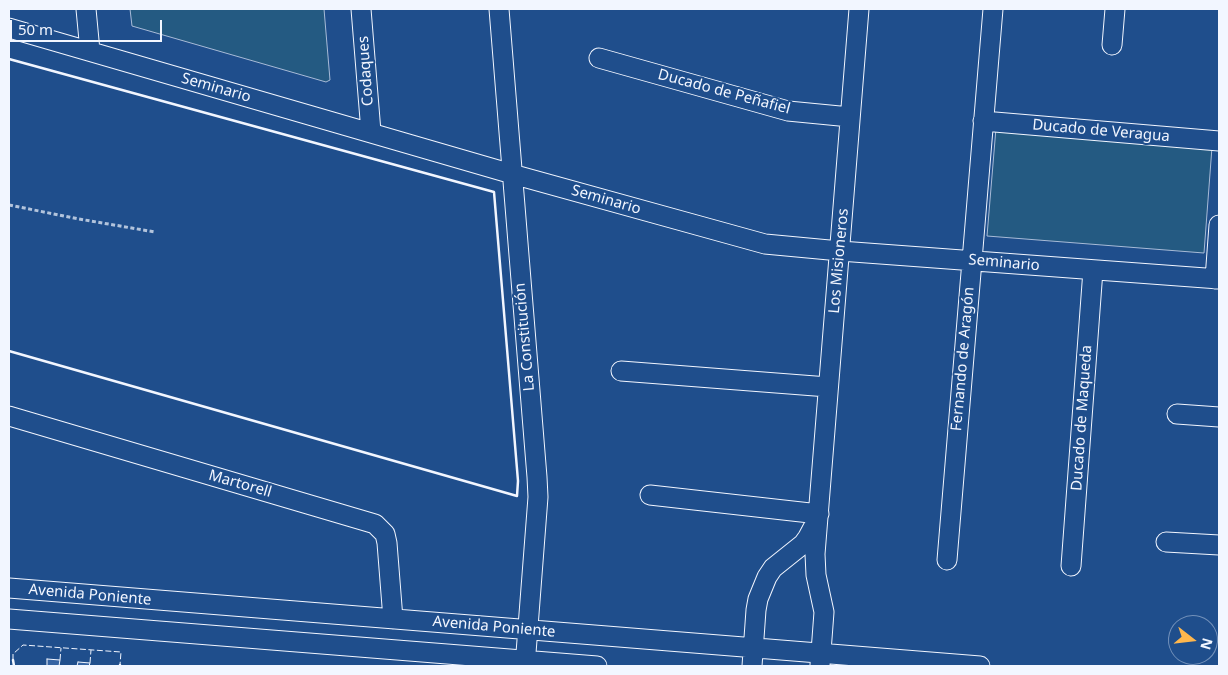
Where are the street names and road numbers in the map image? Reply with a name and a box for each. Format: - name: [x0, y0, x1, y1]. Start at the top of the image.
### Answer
- street label: Codaques: [355, 35, 377, 107]
- street label: Ducado de Peñafiel: [656, 66, 792, 118]
- street label: Seminario: [179, 70, 253, 106]
- street label: Ducado de Veragua: [1031, 116, 1171, 146]
- street label: Seminario: [569, 182, 643, 218]
- street label: Los Misioneros: [825, 208, 853, 314]
- street label: Seminario: [968, 251, 1040, 275]
- street label: La Constitución: [511, 282, 539, 392]
- street label: Fernando de Aragón: [948, 286, 978, 432]
- street label: Ducado de Maqueda: [1068, 344, 1096, 492]
- street label: Martorell: [206, 466, 274, 502]
- street label: Avenida Poniente: [28, 581, 152, 609]
- street label: Avenida Poniente: [432, 613, 556, 641]

